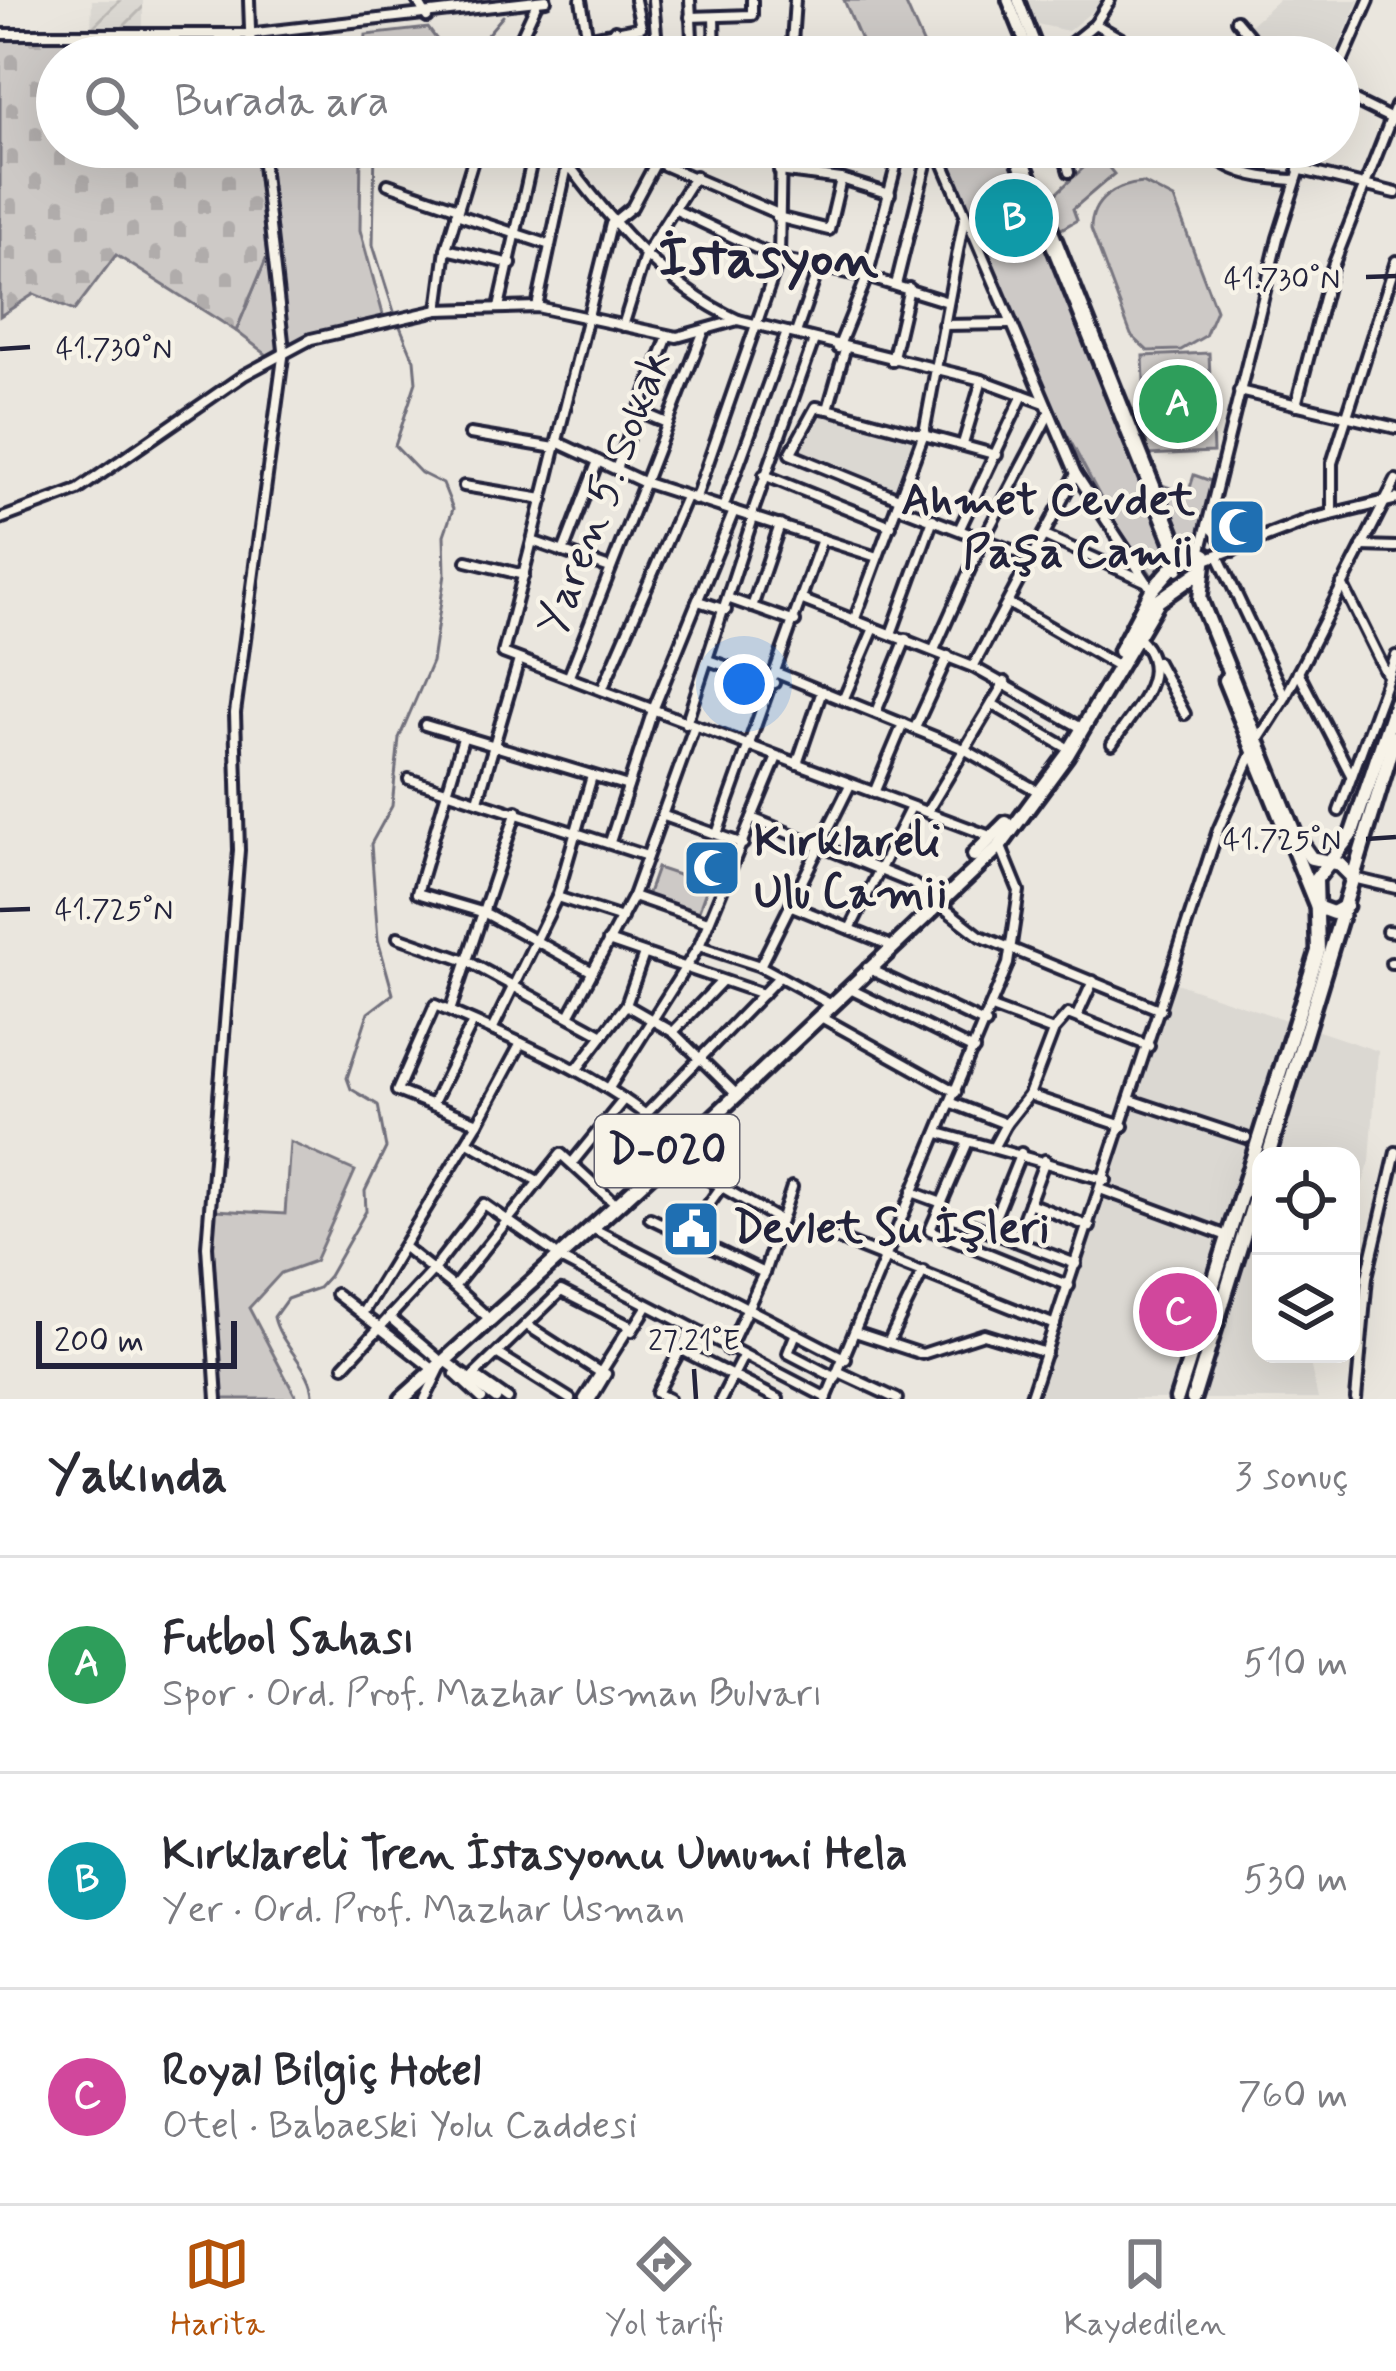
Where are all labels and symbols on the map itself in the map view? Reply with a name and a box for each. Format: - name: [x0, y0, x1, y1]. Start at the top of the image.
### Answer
- pin: B: [975, 173, 1053, 263]
- district label: İstasyon: [658, 222, 878, 297]
- text: 41.730°N: [1224, 260, 1340, 299]
- text: 41.730°N: [56, 330, 172, 369]
- street label: Yaren 5. Sokak: [524, 342, 686, 644]
- pin: A: [1139, 359, 1217, 449]
- place label: Ahmet Cevdet Paşa Camii: [901, 472, 1196, 583]
- mosque icon: Ahmet Cevdet Paşa Camii: [1206, 496, 1268, 558]
- your location: [714, 654, 774, 714]
- place label: Kırklareli Ulu Camii: [754, 813, 947, 924]
- text: 41.725°N: [1223, 821, 1341, 860]
- mosque icon: Kırklareli Ulu Camii: [681, 837, 743, 899]
- text: 41.725°N: [55, 891, 173, 930]
- road number: D-020: [595, 1115, 739, 1187]
- public building icon: Devlet Su İşleri: [660, 1198, 722, 1260]
- place label: Devlet Su İşleri: [733, 1200, 1050, 1259]
- pin: C: [1139, 1267, 1217, 1357]
- scale bar: [36, 1315, 237, 1368]
- text: 27.21°E: [648, 1322, 740, 1361]

